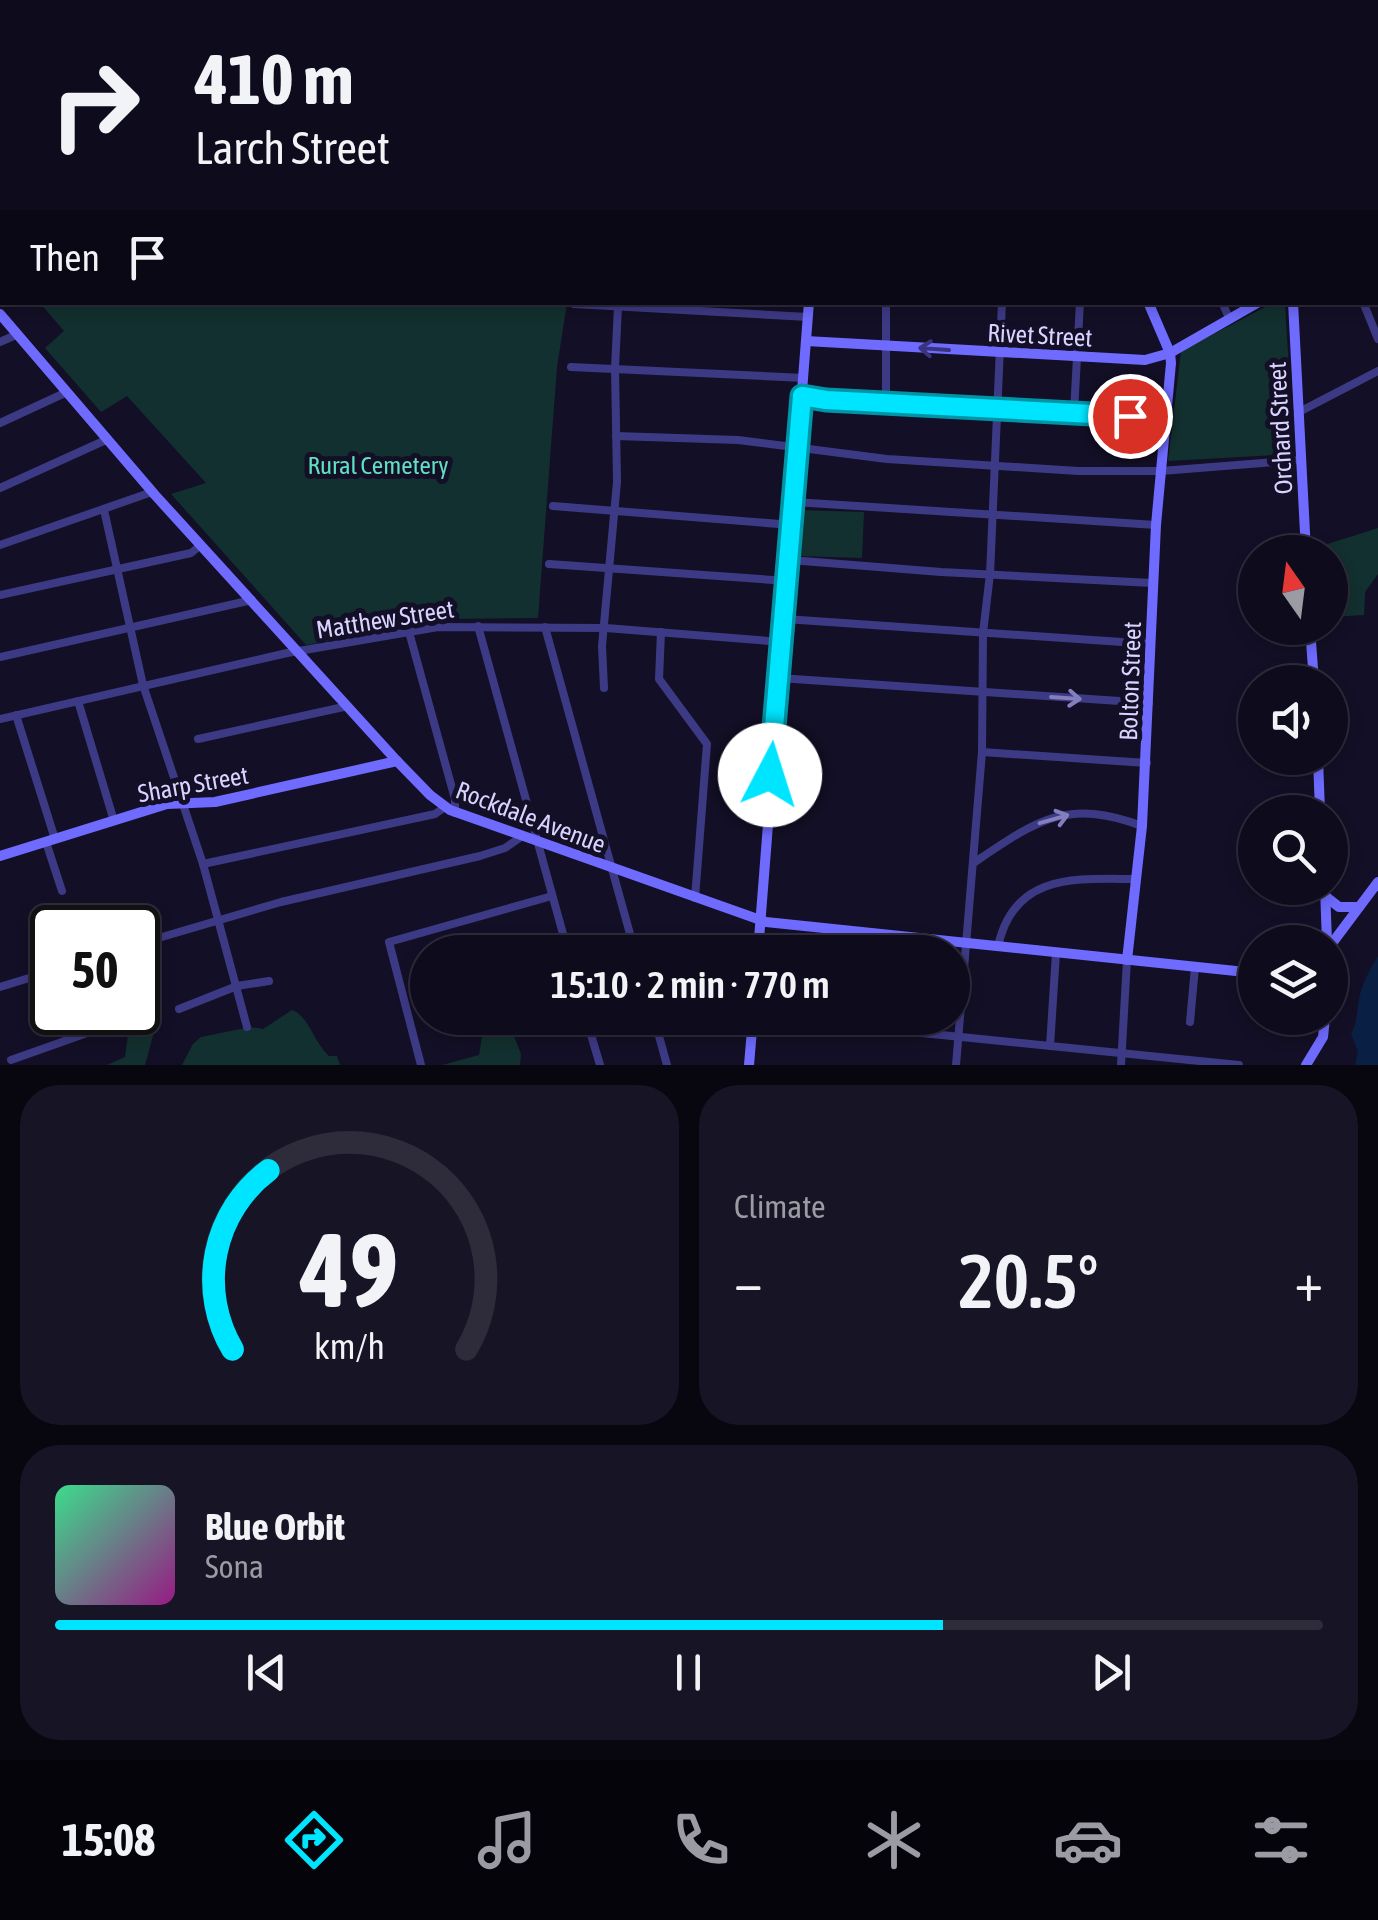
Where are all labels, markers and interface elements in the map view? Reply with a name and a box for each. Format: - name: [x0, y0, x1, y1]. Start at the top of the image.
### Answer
- text: 410 m: [195, 39, 354, 119]
- icon: right: [30, 40, 160, 170]
- text: Larch Street: [195, 122, 390, 174]
- icon: arrive: [120, 230, 175, 285]
- text: Then: [30, 236, 100, 279]
- street label: Rivet Street: [987, 318, 1093, 352]
- one-way arrow: [918, 340, 950, 359]
- street label: Orchard Street: [1263, 361, 1297, 495]
- pin: [1088, 374, 1173, 459]
- icon: arrive: [1103, 389, 1158, 444]
- park label: Rural Cemetery: [307, 451, 449, 479]
- north arrow: [1238, 535, 1348, 645]
- map controls: [1238, 535, 1348, 1035]
- street label: Matthew Street: [314, 594, 456, 644]
- street label: Bolton Street: [1114, 621, 1146, 741]
- button: sound: [1238, 665, 1348, 775]
- one-way arrow: [1049, 689, 1081, 708]
- position arrow: [718, 723, 822, 827]
- street label: Sharp Street: [136, 761, 250, 807]
- street label: Rockdale Avenue: [452, 776, 610, 858]
- button: search: [1238, 795, 1348, 905]
- one-way arrow: [1038, 808, 1070, 827]
- speed limit sign: 50: [30, 905, 160, 1035]
- button: layers: [1238, 925, 1348, 1035]
- text: 15:10 · 2 min · 770 m: [550, 963, 830, 1006]
- text: Climate: [734, 1188, 826, 1225]
- text: 49: [300, 1210, 398, 1329]
- text: 20.5°: [959, 1238, 1098, 1324]
- text: −: [734, 1250, 763, 1313]
- text: +: [1294, 1250, 1323, 1313]
- text: km/h: [314, 1326, 385, 1367]
- text: Blue Orbit: [205, 1505, 345, 1548]
- text: Sona: [205, 1548, 264, 1585]
- icon: previous: [239, 1645, 294, 1700]
- icon: pause: [661, 1645, 716, 1700]
- icon: next: [1084, 1645, 1139, 1700]
- icon: directions: [279, 1805, 349, 1875]
- icon: music: [472, 1805, 542, 1875]
- icon: phone: [666, 1805, 736, 1875]
- icon: climate: [859, 1805, 929, 1875]
- icon: car: [1053, 1805, 1123, 1875]
- icon: filters: [1246, 1805, 1316, 1875]
- text: 15:08: [62, 1814, 155, 1866]

